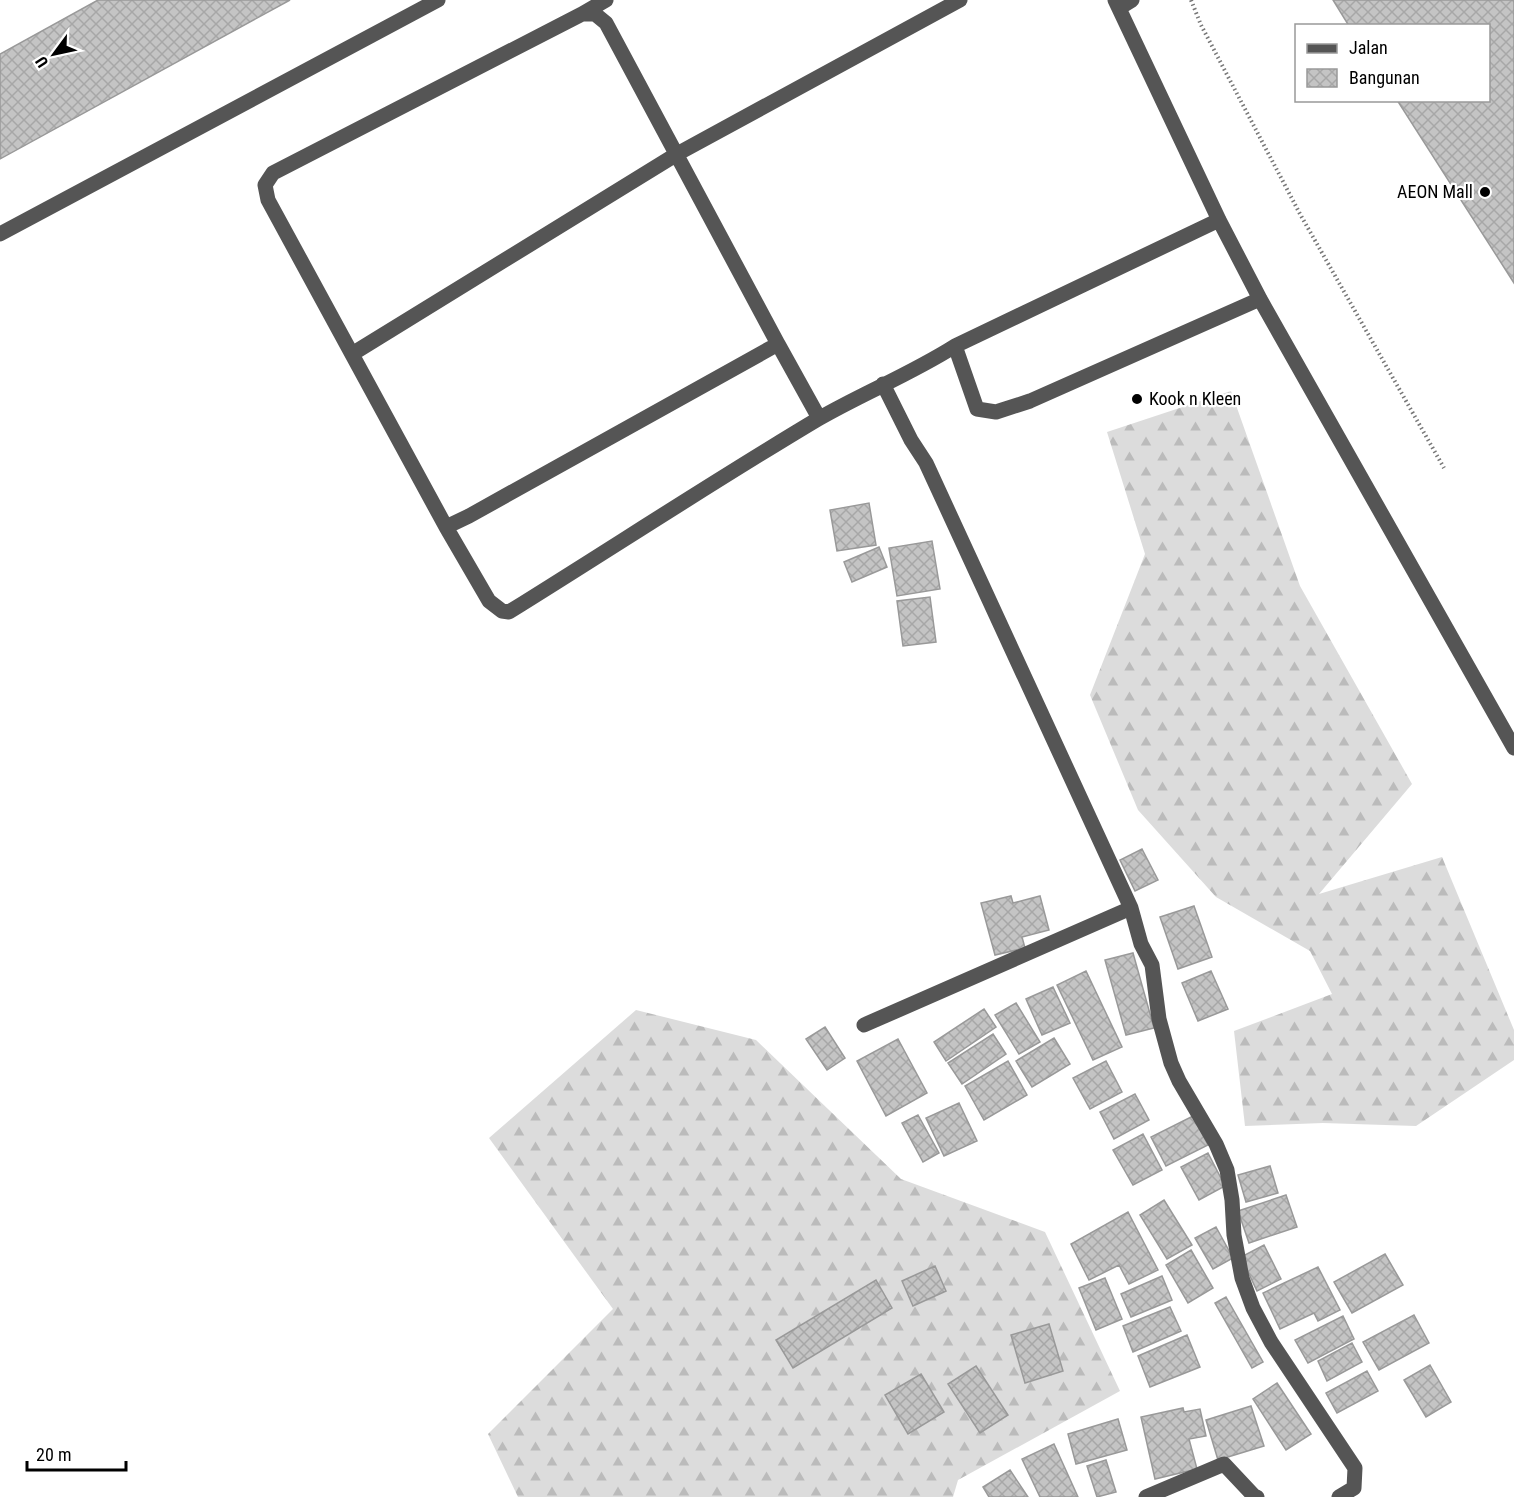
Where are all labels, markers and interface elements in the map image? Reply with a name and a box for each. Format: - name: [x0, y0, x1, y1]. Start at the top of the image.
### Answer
- north arrow: [24, 24, 84, 84]
- legend: [1295, 24, 1490, 102]
- text: Jalan: [1349, 37, 1388, 58]
- text: U: [31, 53, 52, 71]
- text: Bangunan: [1349, 67, 1420, 88]
- place label: AEON Mall: [1397, 181, 1473, 202]
- marker: AEON Mall: [1478, 185, 1492, 199]
- place label: Kook n Kleen: [1149, 388, 1241, 409]
- marker: Kook n Kleen: [1130, 392, 1144, 406]
- scale bar: [27, 1434, 126, 1472]
- text: 20 m: [36, 1444, 71, 1465]

